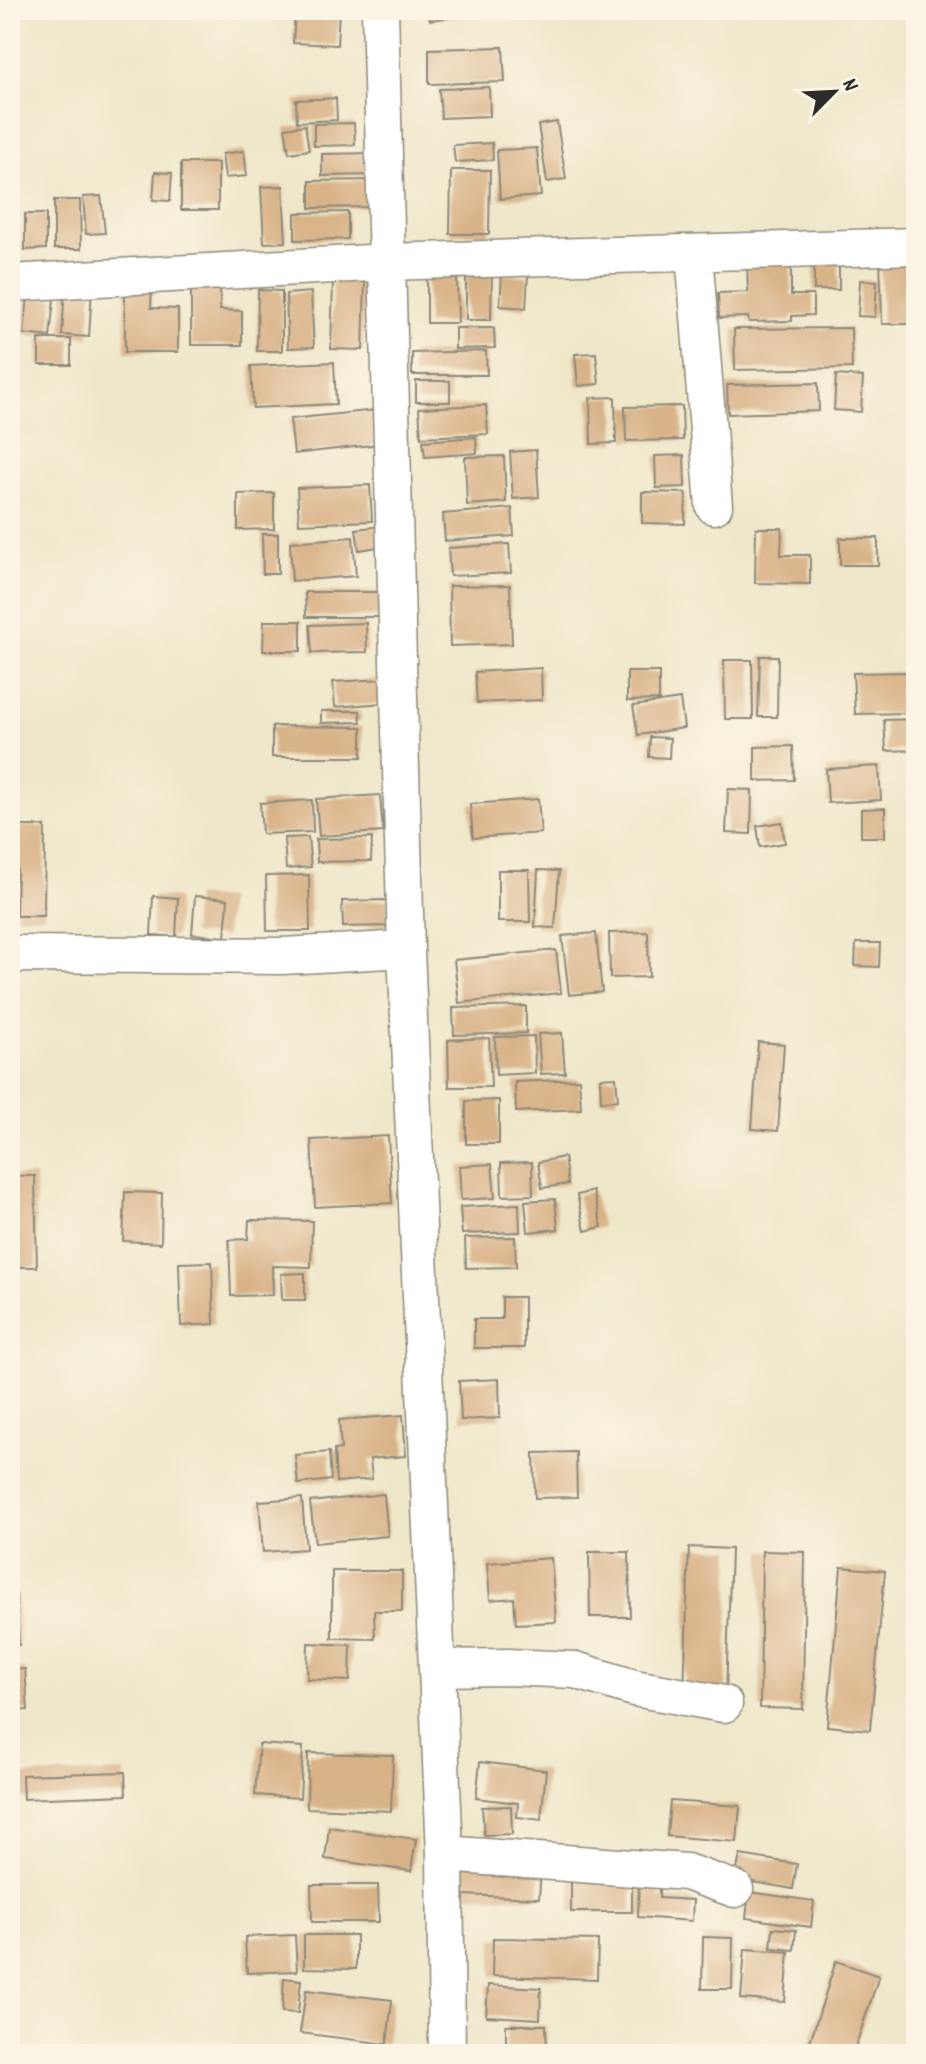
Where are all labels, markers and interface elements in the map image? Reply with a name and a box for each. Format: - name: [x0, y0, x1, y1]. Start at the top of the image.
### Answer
- north arrow: [794, 52, 874, 132]
- text: N: [833, 74, 865, 97]

